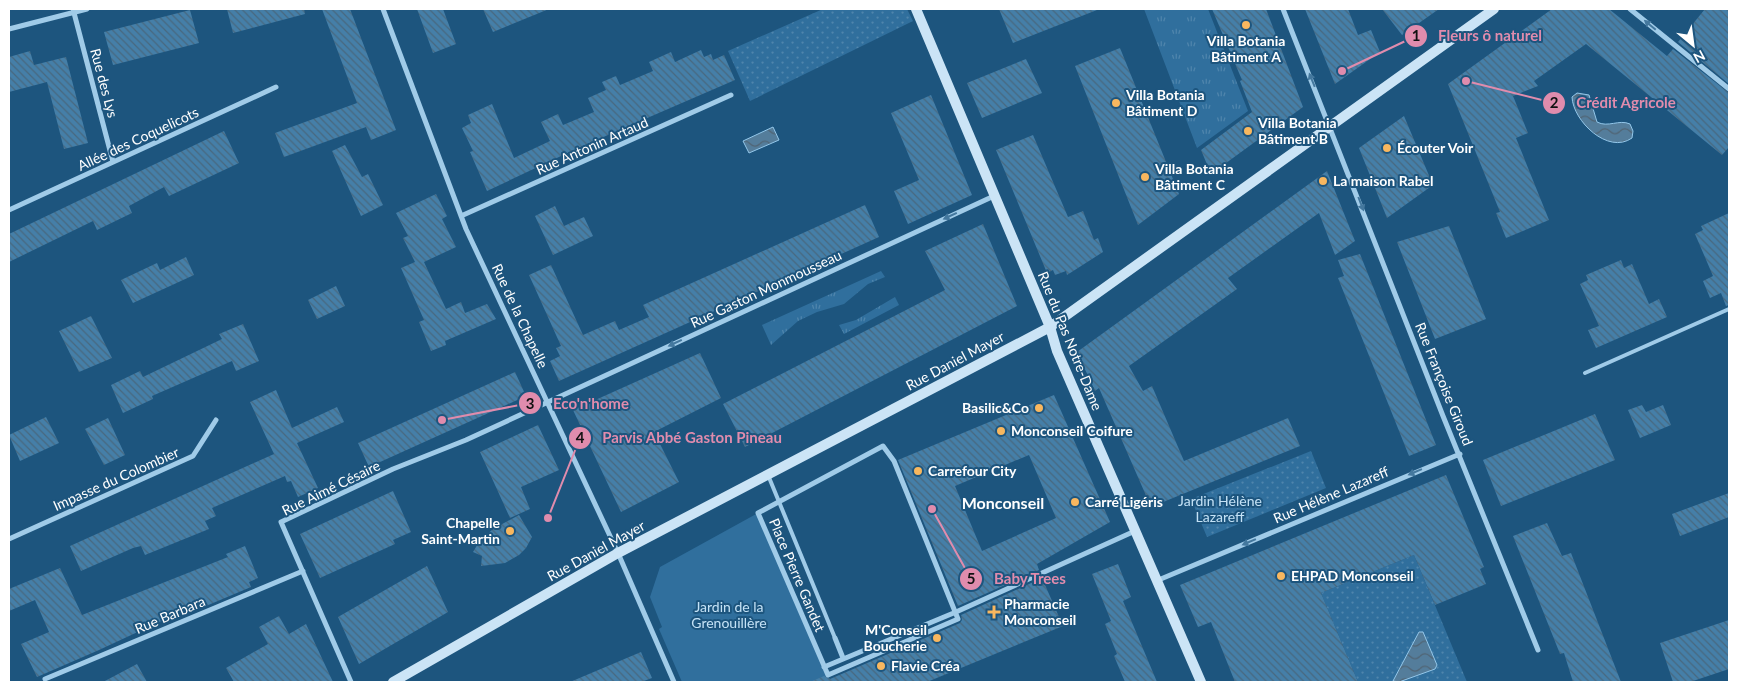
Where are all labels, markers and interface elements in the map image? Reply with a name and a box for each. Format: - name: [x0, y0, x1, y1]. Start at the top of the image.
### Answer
- marker: Villa Botania Bâtiment A: [1240, 19, 1252, 31]
- one-way arrow: [1644, 20, 1657, 31]
- north arrow: [1668, 20, 1718, 70]
- callout: Fleurs ô naturel: [1403, 21, 1552, 51]
- text: 1: [1412, 26, 1420, 44]
- text: Fleurs ô naturel: [1438, 26, 1542, 44]
- place label: Villa Botania Bâtiment A: [1206, 32, 1285, 65]
- street label: Rue des Lys: [87, 46, 122, 119]
- text: N: [1691, 47, 1708, 67]
- one-way arrow: [1308, 73, 1316, 88]
- place label: Villa Botania Bâtiment D: [1125, 86, 1205, 119]
- callout: Crédit Agricole: [1541, 88, 1686, 118]
- text: 2: [1550, 93, 1559, 111]
- text: Crédit Agricole: [1576, 93, 1676, 111]
- marker: Villa Botania Bâtiment D: [1110, 97, 1122, 109]
- street label: Allée des Coquelicots: [75, 103, 201, 174]
- street label: Rue Antonin Artaud: [533, 113, 651, 178]
- place label: Villa Botania Bâtiment B: [1257, 114, 1337, 147]
- marker: Villa Botania Bâtiment B: [1242, 125, 1254, 137]
- place label: Écouter Voir: [1397, 139, 1474, 156]
- marker: Écouter Voir: [1381, 142, 1393, 154]
- place label: Villa Botania Bâtiment C: [1154, 160, 1234, 193]
- marker: Villa Botania Bâtiment C: [1139, 171, 1151, 183]
- place label: La maison Rabel: [1333, 172, 1434, 189]
- marker: La maison Rabel: [1317, 175, 1329, 187]
- one-way arrow: [1357, 197, 1365, 212]
- one-way arrow: [943, 212, 957, 220]
- street label: Rue Gaston Monmousseau: [687, 246, 844, 331]
- street label: Rue de la Chapelle: [489, 261, 552, 371]
- street label: Rue du Pas Notre-Dame: [1035, 269, 1106, 413]
- street label: Rue Françoise Giroud: [1412, 320, 1477, 448]
- street label: Rue Daniel Mayer: [903, 327, 1007, 394]
- one-way arrow: [668, 339, 682, 347]
- callout: Eco'n'home: [518, 388, 639, 418]
- text: 3: [526, 394, 534, 412]
- text: Eco'n'home: [553, 394, 629, 412]
- place label: Basilic&Co: [962, 399, 1029, 416]
- marker: Basilic&Co: [1033, 402, 1045, 414]
- place label: Monconseil Coifure: [1011, 422, 1133, 439]
- callout: Parvis Abbé Gaston Pineau: [567, 423, 792, 453]
- marker: Monconseil Coifure: [995, 425, 1007, 437]
- text: 4: [576, 428, 585, 446]
- text: Parvis Abbé Gaston Pineau: [602, 428, 782, 446]
- street label: Impasse du Colombier: [50, 443, 181, 514]
- street label: Rue Aimé Césaire: [279, 456, 383, 519]
- place label: Carrefour City: [928, 462, 1017, 479]
- street label: Rue Hélène Lazareff: [1271, 462, 1392, 526]
- marker: Carrefour City: [912, 465, 924, 477]
- one-way arrow: [1408, 469, 1422, 477]
- park label: Jardin Hélène Lazareff: [1178, 492, 1262, 525]
- district label: Monconseil: [962, 493, 1044, 512]
- place label: Carré Ligéris: [1085, 493, 1163, 510]
- marker: Carré Ligéris: [1069, 496, 1081, 508]
- place label: Chapelle Saint-Martin: [421, 514, 501, 547]
- street label: Place Pierre Gandet: [766, 516, 829, 634]
- street label: Rue Daniel Mayer: [544, 517, 648, 584]
- marker: Chapelle Saint-Martin: [504, 525, 516, 537]
- one-way arrow: [1241, 538, 1256, 546]
- callout: Baby Trees: [959, 564, 1077, 594]
- place label: EHPAD Monconseil: [1291, 567, 1414, 584]
- text: 5: [967, 569, 975, 587]
- text: Baby Trees: [994, 569, 1066, 587]
- marker: EHPAD Monconseil: [1275, 570, 1287, 582]
- street label: Rue Barbara: [132, 592, 208, 637]
- place label: Pharmacie Monconseil: [1004, 595, 1076, 628]
- park label: Jardin de la Grenouillère: [691, 598, 767, 631]
- marker: Pharmacie Monconseil: [988, 606, 1000, 618]
- place label: M'Conseil Boucherie: [864, 621, 928, 654]
- marker: M'Conseil Boucherie: [931, 632, 943, 644]
- place label: Flavie Créa: [891, 657, 960, 674]
- marker: Flavie Créa: [875, 660, 887, 672]

